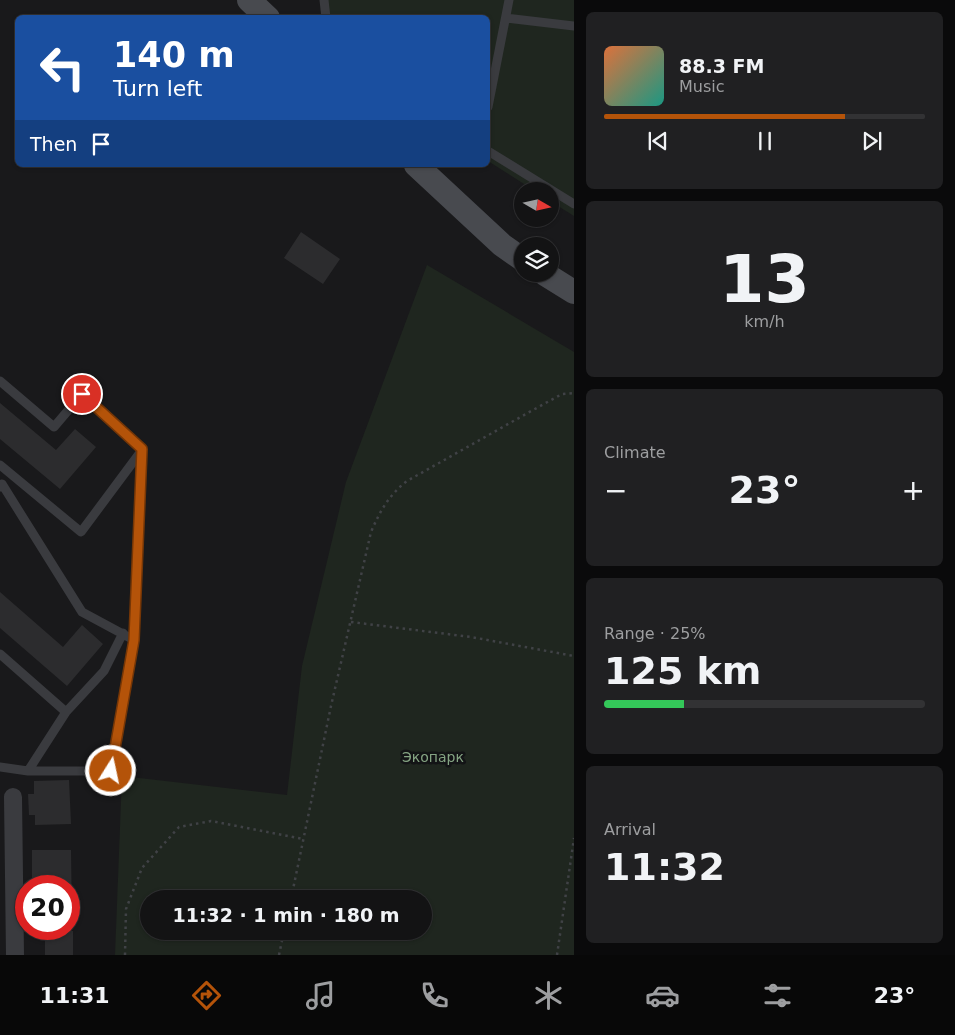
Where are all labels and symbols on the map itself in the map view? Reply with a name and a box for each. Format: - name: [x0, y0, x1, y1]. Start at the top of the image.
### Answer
- north arrow: [514, 182, 559, 228]
- pin: [61, 373, 103, 415]
- position arrow: [84, 744, 136, 796]
- park label: Экопарк: [402, 749, 464, 765]
- speed limit sign: 20: [15, 875, 80, 940]

